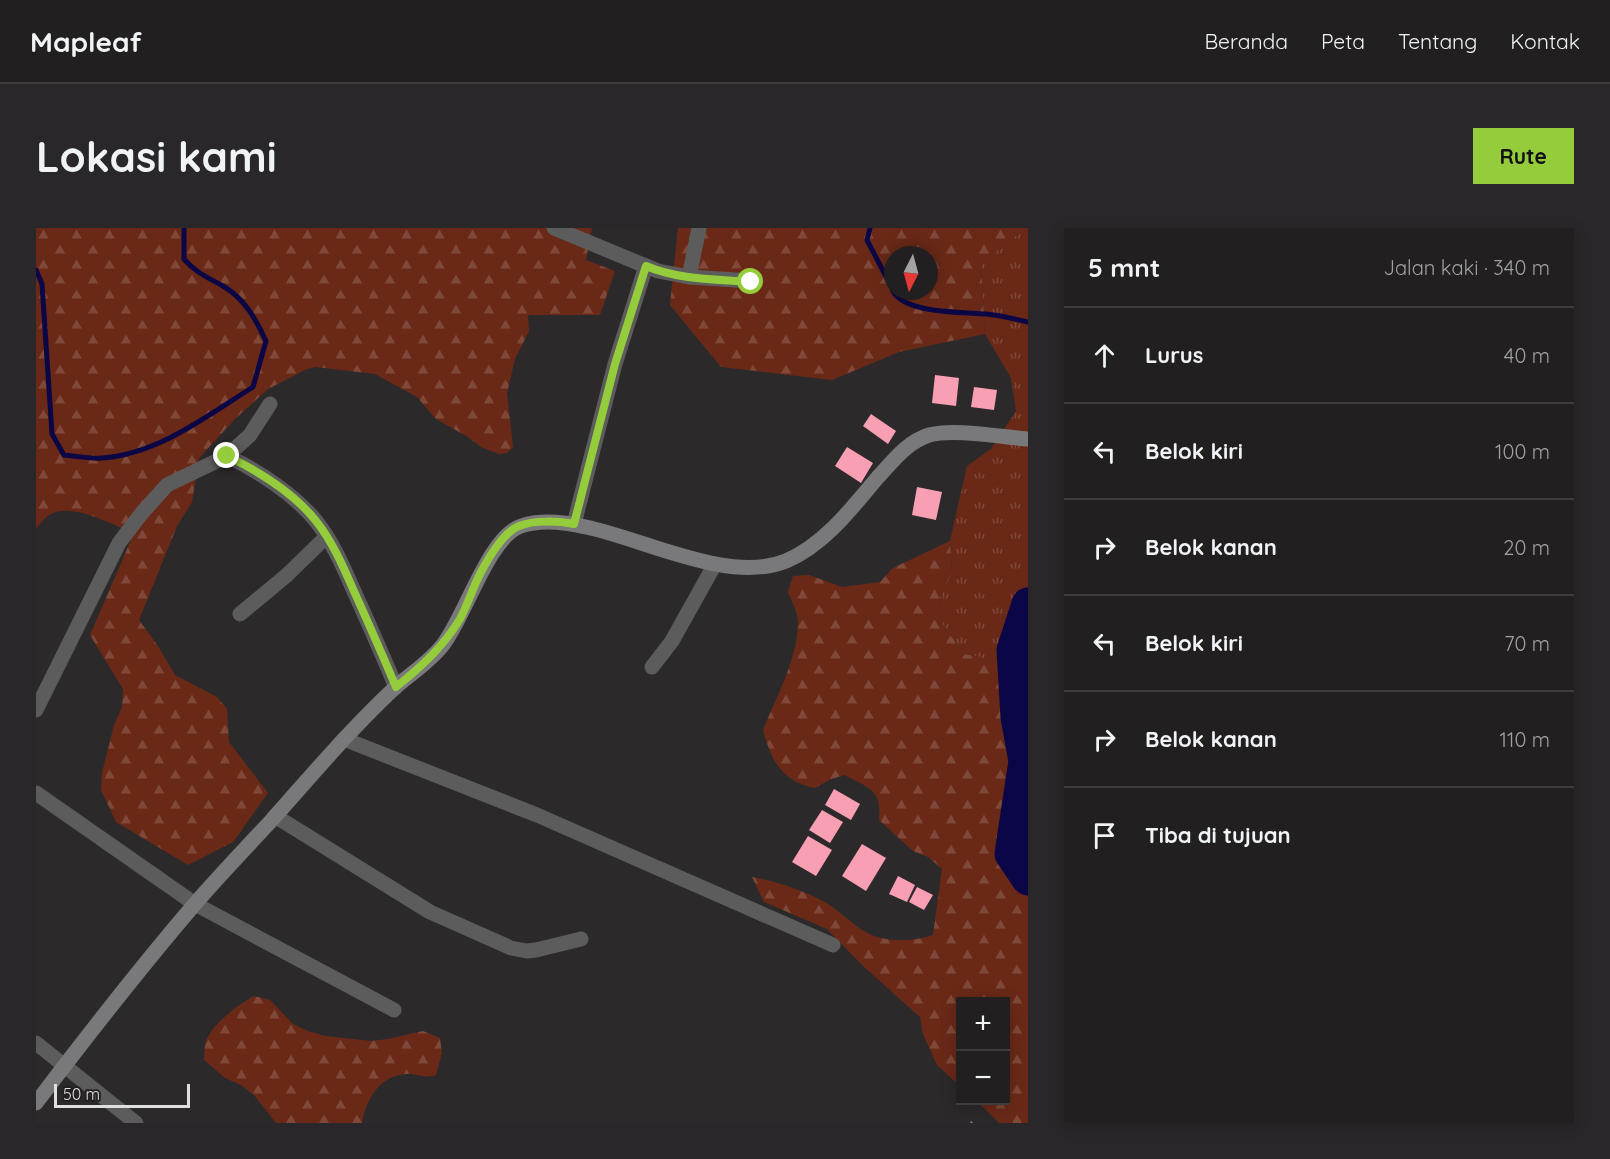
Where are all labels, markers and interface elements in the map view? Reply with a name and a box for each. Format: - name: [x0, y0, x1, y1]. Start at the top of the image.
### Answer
- text: Mapleaf: [30, 24, 142, 59]
- text: Beranda: [1204, 28, 1288, 54]
- text: Peta: [1321, 28, 1365, 54]
- text: Tentang: [1398, 28, 1477, 54]
- text: Kontak: [1510, 28, 1580, 54]
- button: Rute: [1473, 128, 1574, 184]
- text: Lokasi kami: [36, 130, 277, 183]
- north arrow: [884, 246, 938, 300]
- text: 5 mnt: [1088, 251, 1160, 284]
- text: Jalan kaki · 340 m: [1384, 255, 1550, 280]
- route start: [737, 268, 763, 294]
- icon: ahead: [1088, 339, 1121, 372]
- text: Lurus: [1145, 341, 1203, 369]
- text: 40 m: [1504, 343, 1550, 368]
- icon: left: [1088, 435, 1121, 468]
- text: Belok kiri: [1145, 437, 1243, 465]
- text: 100 m: [1495, 439, 1550, 464]
- route end: [213, 442, 239, 468]
- icon: right: [1088, 531, 1121, 564]
- text: Belok kanan: [1145, 533, 1277, 561]
- text: 20 m: [1503, 535, 1550, 560]
- icon: left: [1088, 627, 1121, 660]
- text: Belok kiri: [1145, 629, 1243, 657]
- text: 70 m: [1504, 631, 1550, 656]
- icon: right: [1088, 723, 1121, 756]
- text: Belok kanan: [1145, 725, 1277, 753]
- text: 110 m: [1500, 727, 1550, 752]
- icon: arrive: [1088, 819, 1121, 852]
- text: Tiba di tujuan: [1145, 821, 1291, 849]
- map controls: [956, 997, 1010, 1105]
- button: +: [956, 997, 1010, 1051]
- button: −: [956, 1051, 1010, 1105]
- scale bar: [54, 1081, 190, 1108]
- text: 50 m: [63, 1084, 100, 1104]

